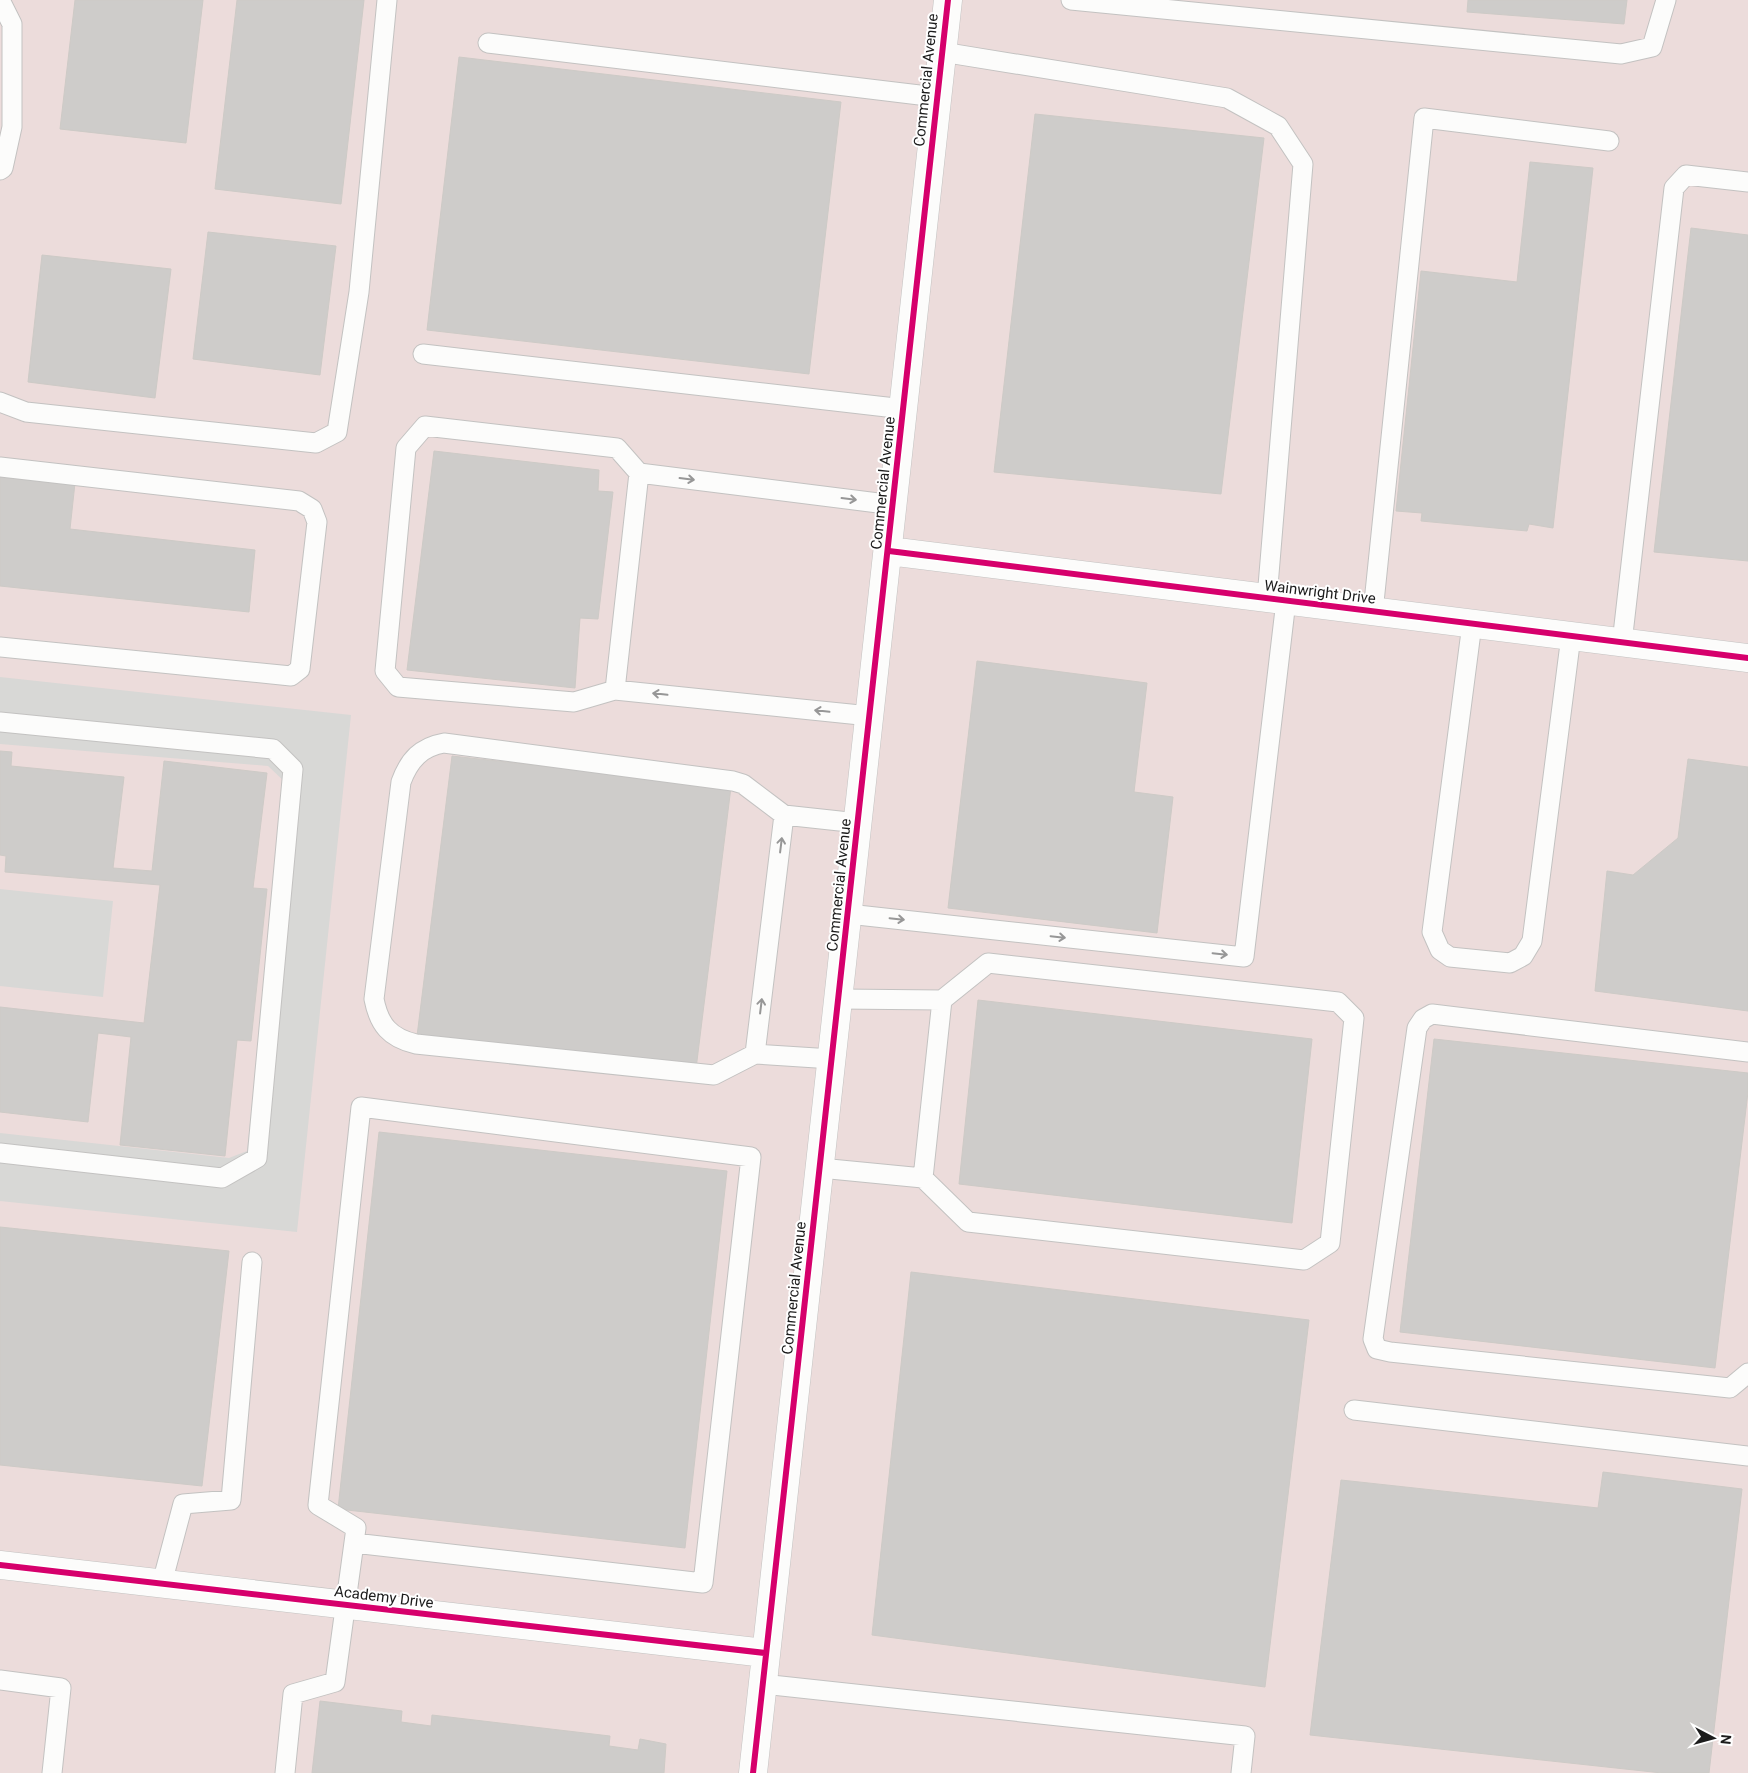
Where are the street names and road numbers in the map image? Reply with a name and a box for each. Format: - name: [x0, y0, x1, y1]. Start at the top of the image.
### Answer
- street label: Commercial Avenue: [910, 13, 942, 147]
- street label: Commercial Avenue: [867, 416, 899, 550]
- street label: Wainwright Drive: [1263, 576, 1377, 608]
- street label: Commercial Avenue: [823, 818, 855, 952]
- street label: Commercial Avenue: [778, 1221, 810, 1355]
- street label: Academy Drive: [333, 1582, 435, 1612]

